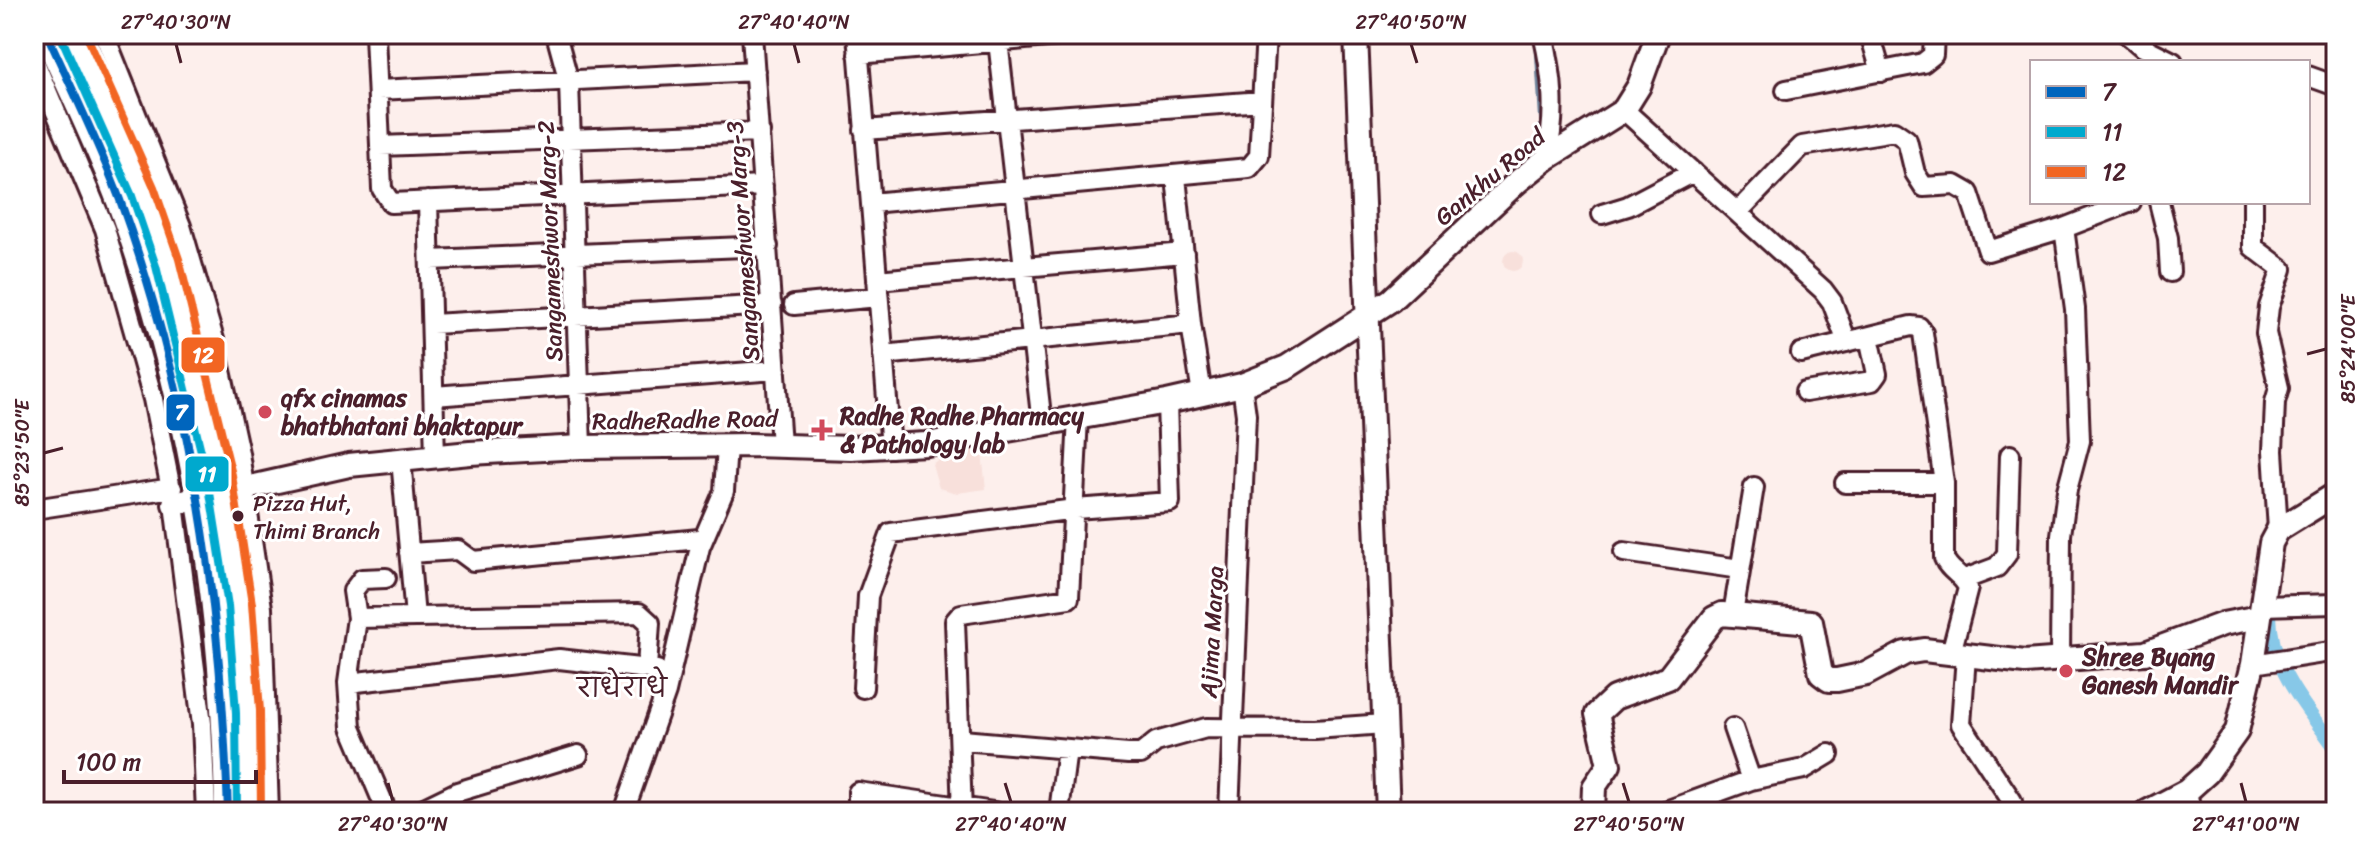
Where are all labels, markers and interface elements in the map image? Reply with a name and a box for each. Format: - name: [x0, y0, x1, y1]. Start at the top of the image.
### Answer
- text: 27°40'30"N: [121, 5, 231, 40]
- text: 27°40'40"N: [738, 5, 850, 40]
- text: 27°40'50"N: [1355, 5, 1467, 40]
- legend: [2030, 60, 2310, 204]
- text: 7: [2102, 71, 2117, 113]
- text: 11: [2102, 111, 2123, 153]
- street label: Gankhu Road: [1425, 116, 1557, 237]
- street label: Sangameshwor Marg-2: [525, 120, 575, 362]
- street label: Sangameshwor Marg-3: [714, 120, 772, 362]
- text: 12: [2102, 151, 2126, 193]
- text: 85°24'00"E: [2331, 293, 2366, 404]
- line badge: 12: [180, 336, 226, 374]
- text: 12: [192, 336, 214, 375]
- place label: qfx cinamas bhatbhatani bhaktapur: [280, 377, 524, 447]
- line badge: 7: [165, 393, 196, 432]
- text: 7: [175, 393, 190, 432]
- place label: Radhe Radhe Pharmacy & Pathology lab: [839, 395, 1085, 465]
- street label: RadheRadhe Road: [592, 397, 780, 443]
- text: 85°23'50"E: [5, 398, 40, 507]
- marker: qfx cinamas bhatbhatani bhaktapur: [256, 403, 274, 421]
- marker: Radhe Radhe Pharmacy & Pathology lab: [811, 419, 833, 441]
- line badge: 11: [184, 455, 230, 493]
- text: 11: [198, 455, 217, 494]
- place label: Pizza Hut, Thimi Branch: [253, 484, 380, 551]
- marker: Pizza Hut, Thimi Branch: [230, 508, 246, 524]
- street label: Ajima Marga: [1188, 565, 1236, 700]
- place label: Shree Byang Ganesh Mandir: [2081, 636, 2240, 706]
- marker: Shree Byang Ganesh Mandir: [2057, 662, 2075, 680]
- district label: राधेराधे: [575, 665, 669, 711]
- scale bar: [64, 734, 256, 784]
- text: 100 m: [76, 741, 141, 783]
- text: 27°40'30"N: [338, 807, 448, 842]
- text: 27°40'40"N: [955, 807, 1067, 842]
- text: 27°40'50"N: [1573, 807, 1685, 842]
- text: 27°41'00"N: [2192, 807, 2300, 842]

